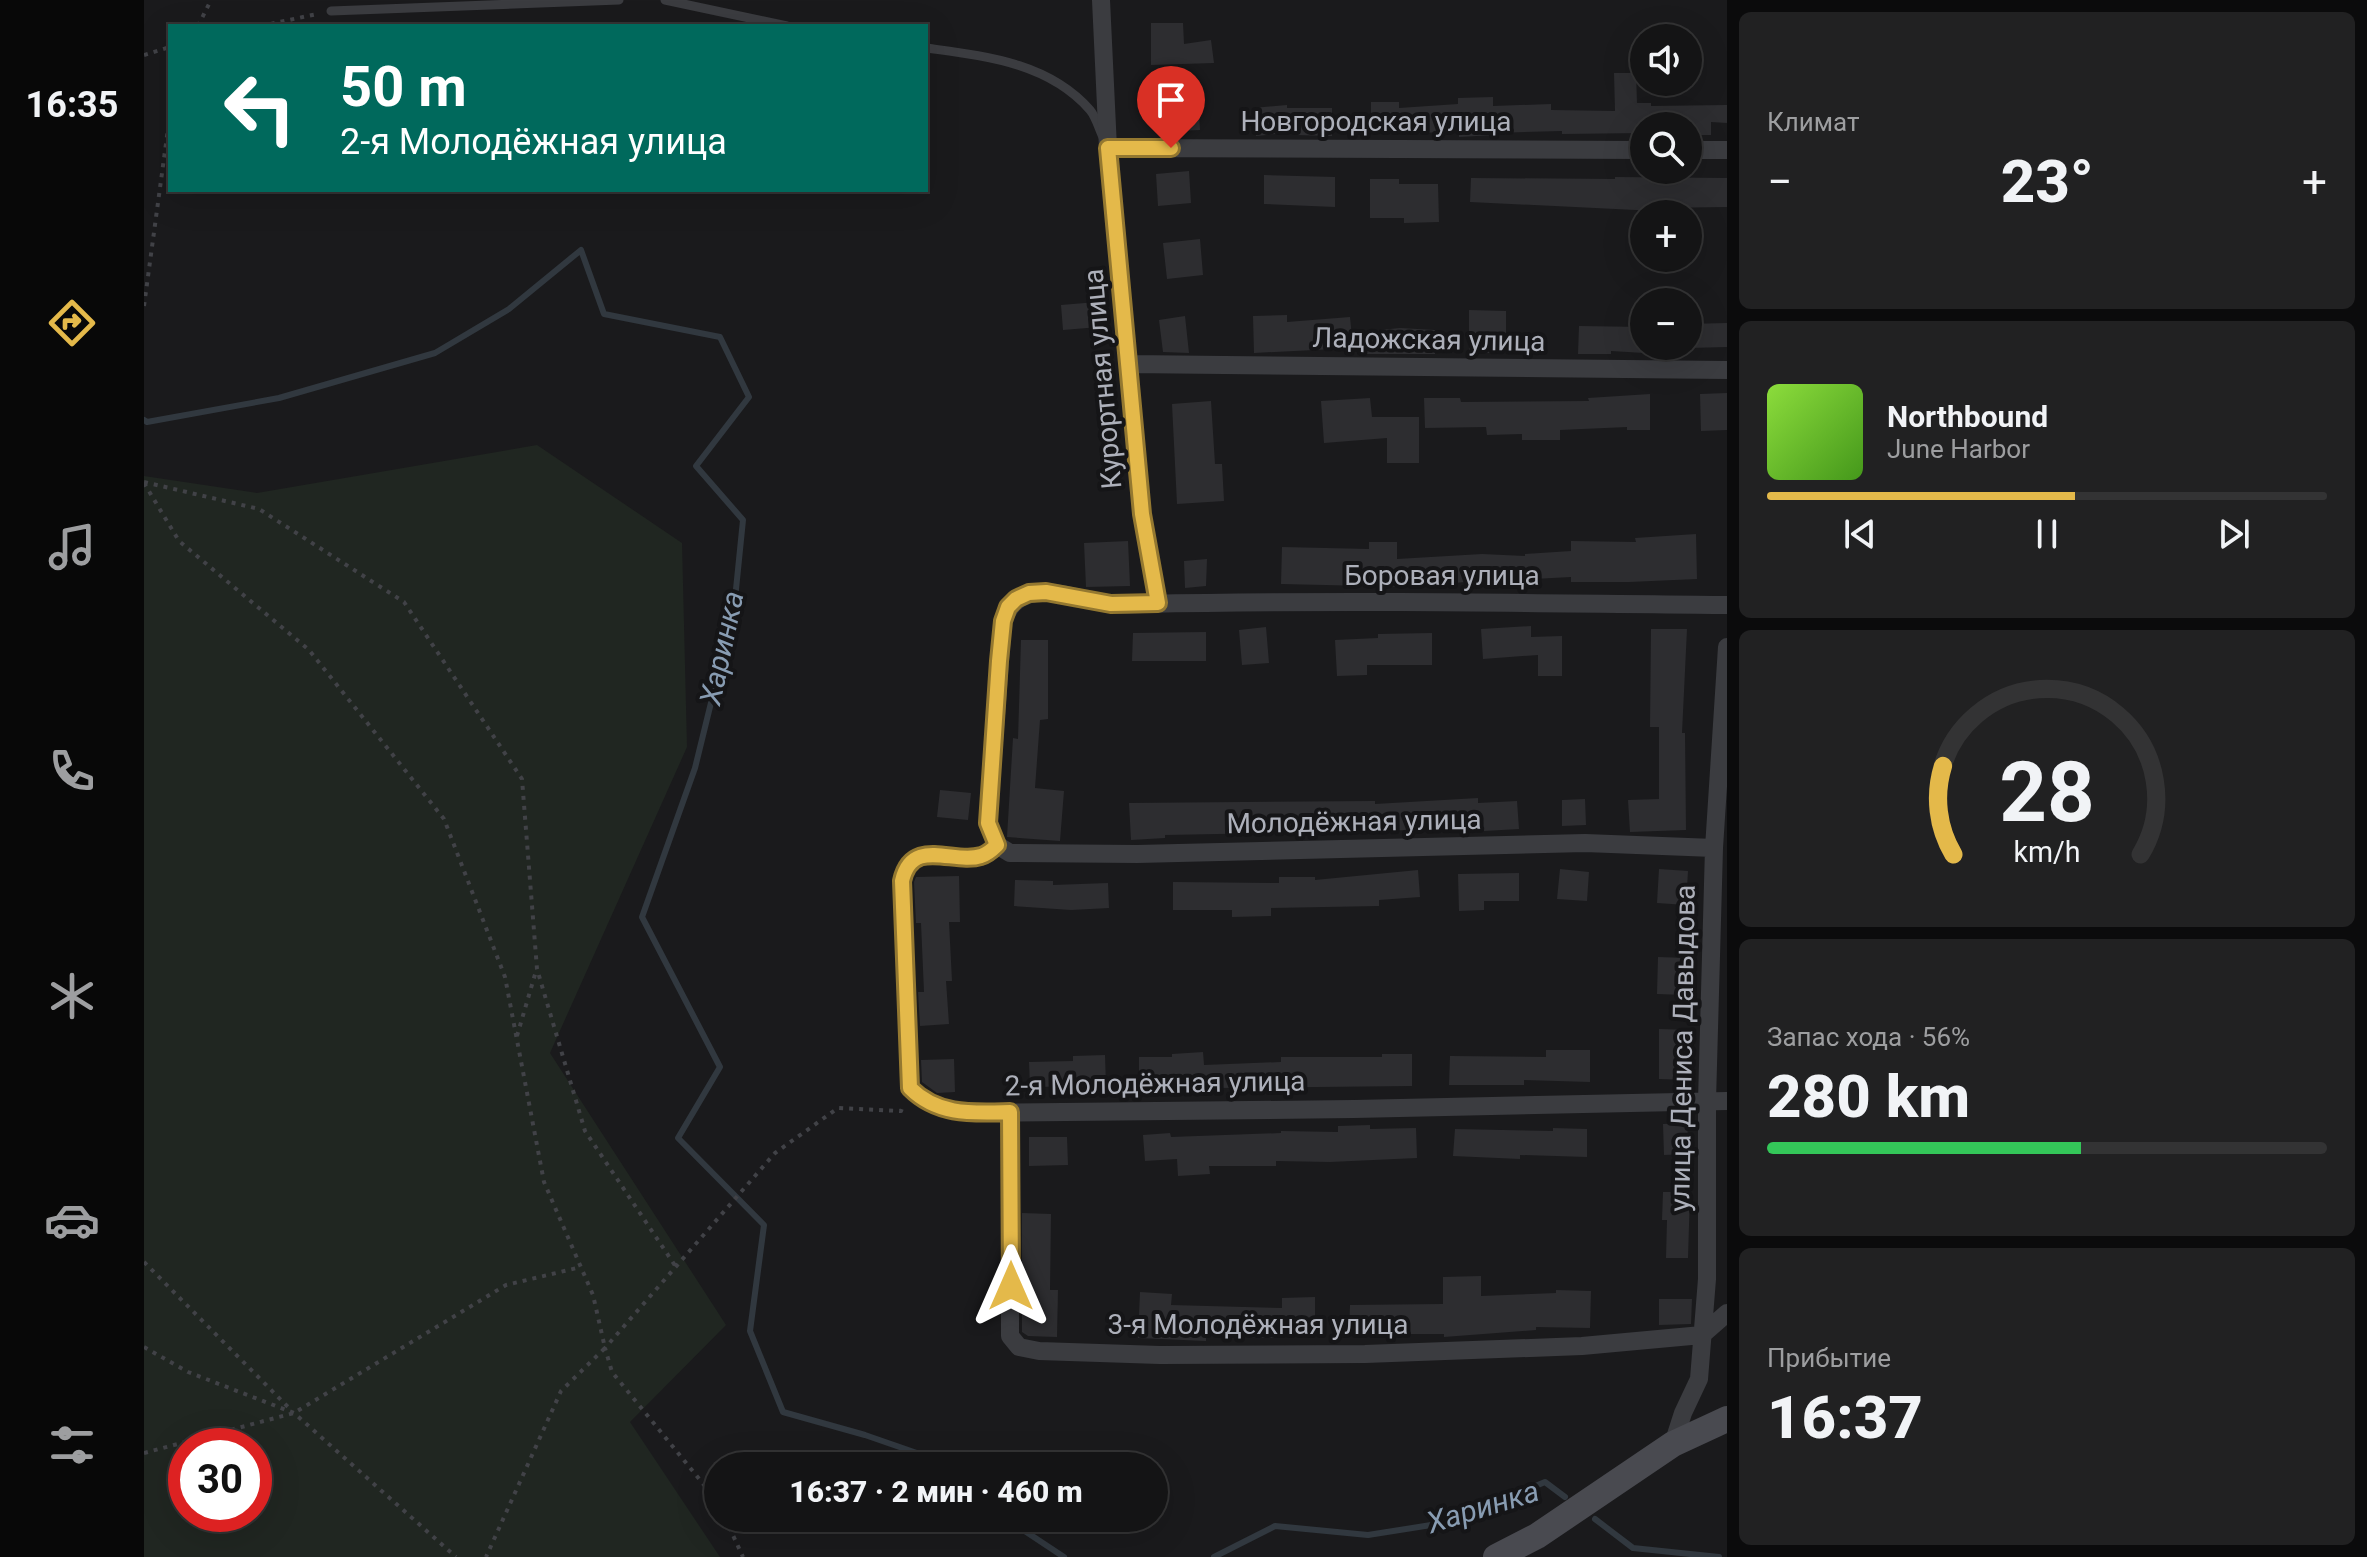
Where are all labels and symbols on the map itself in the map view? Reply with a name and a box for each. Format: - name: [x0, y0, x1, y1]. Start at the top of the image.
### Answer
- pin: [1137, 66, 1205, 148]
- street label: Новгородская улица: [1240, 105, 1512, 138]
- street label: Курортная улица: [1076, 267, 1129, 490]
- street label: Ладожская улица: [1312, 321, 1546, 358]
- street label: Боровая улица: [1344, 559, 1540, 592]
- water label: Харинка: [692, 588, 751, 709]
- street label: Молодёжная улица: [1226, 803, 1482, 840]
- street label: улица Дениса Давыдова: [1663, 884, 1702, 1212]
- street label: 2-я Молодёжная улица: [1004, 1064, 1306, 1103]
- position arrow: [969, 1244, 1053, 1328]
- street label: 3-я Молодёжная улица: [1108, 1308, 1408, 1341]
- speed limit sign: 30: [168, 1428, 272, 1532]
- water label: Харинка: [1422, 1473, 1543, 1540]

